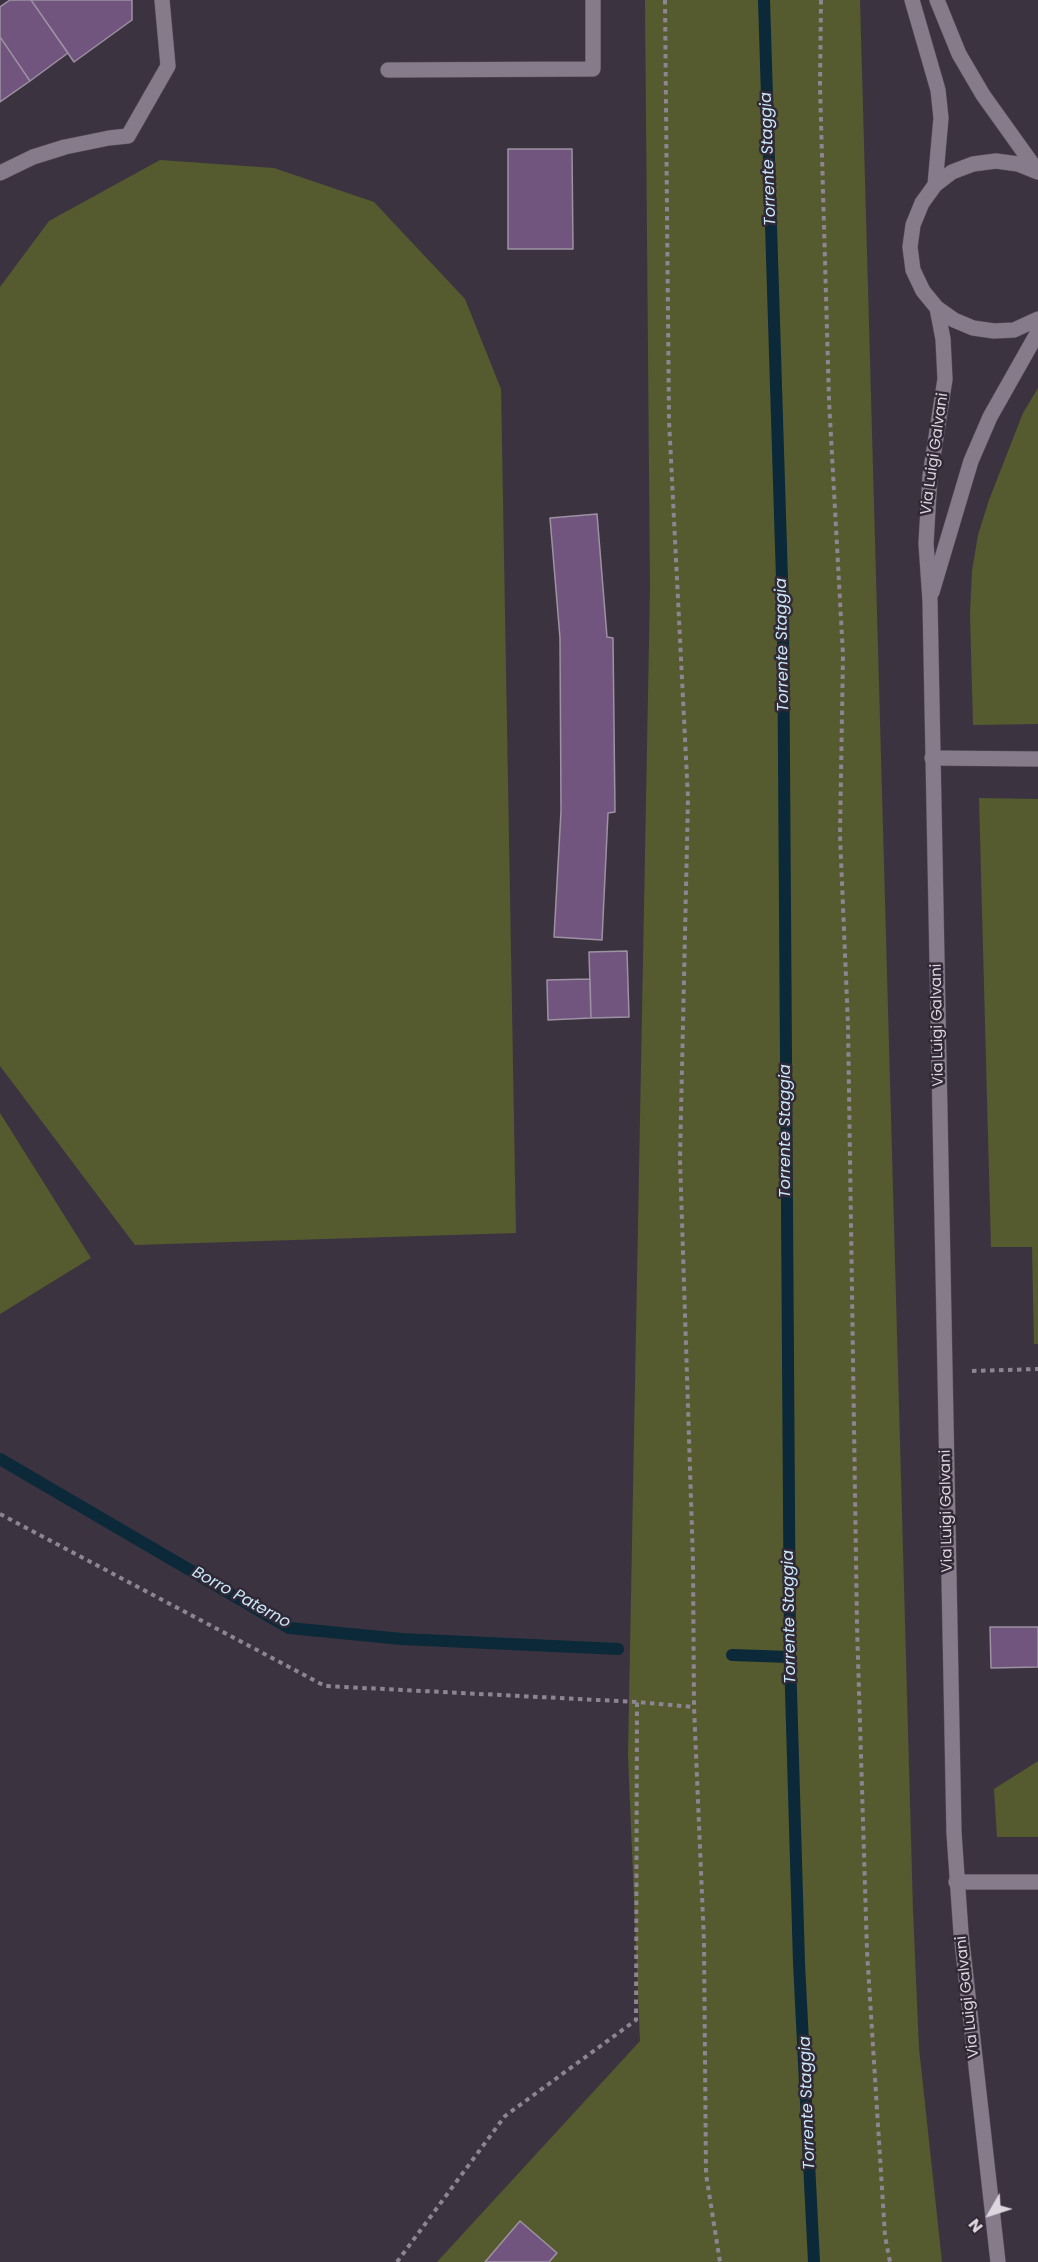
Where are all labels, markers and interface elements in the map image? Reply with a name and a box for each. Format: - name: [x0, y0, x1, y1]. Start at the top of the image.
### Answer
- water label: Torrente Staggia: [757, 92, 781, 226]
- street label: Via Luigi Galvani: [918, 392, 952, 516]
- water label: Torrente Staggia: [772, 578, 794, 712]
- street label: Via Luigi Galvani: [928, 963, 948, 1087]
- water label: Torrente Staggia: [776, 1064, 796, 1198]
- street label: Via Luigi Galvani: [937, 1449, 957, 1573]
- water label: Torrente Staggia: [779, 1550, 801, 1684]
- water label: Borro Paterno: [189, 1563, 293, 1633]
- street label: Via Luigi Galvani: [953, 1935, 983, 2059]
- water label: Torrente Staggia: [796, 2036, 820, 2170]
- north arrow: [960, 2184, 1020, 2244]
- text: N: [963, 2214, 988, 2238]

